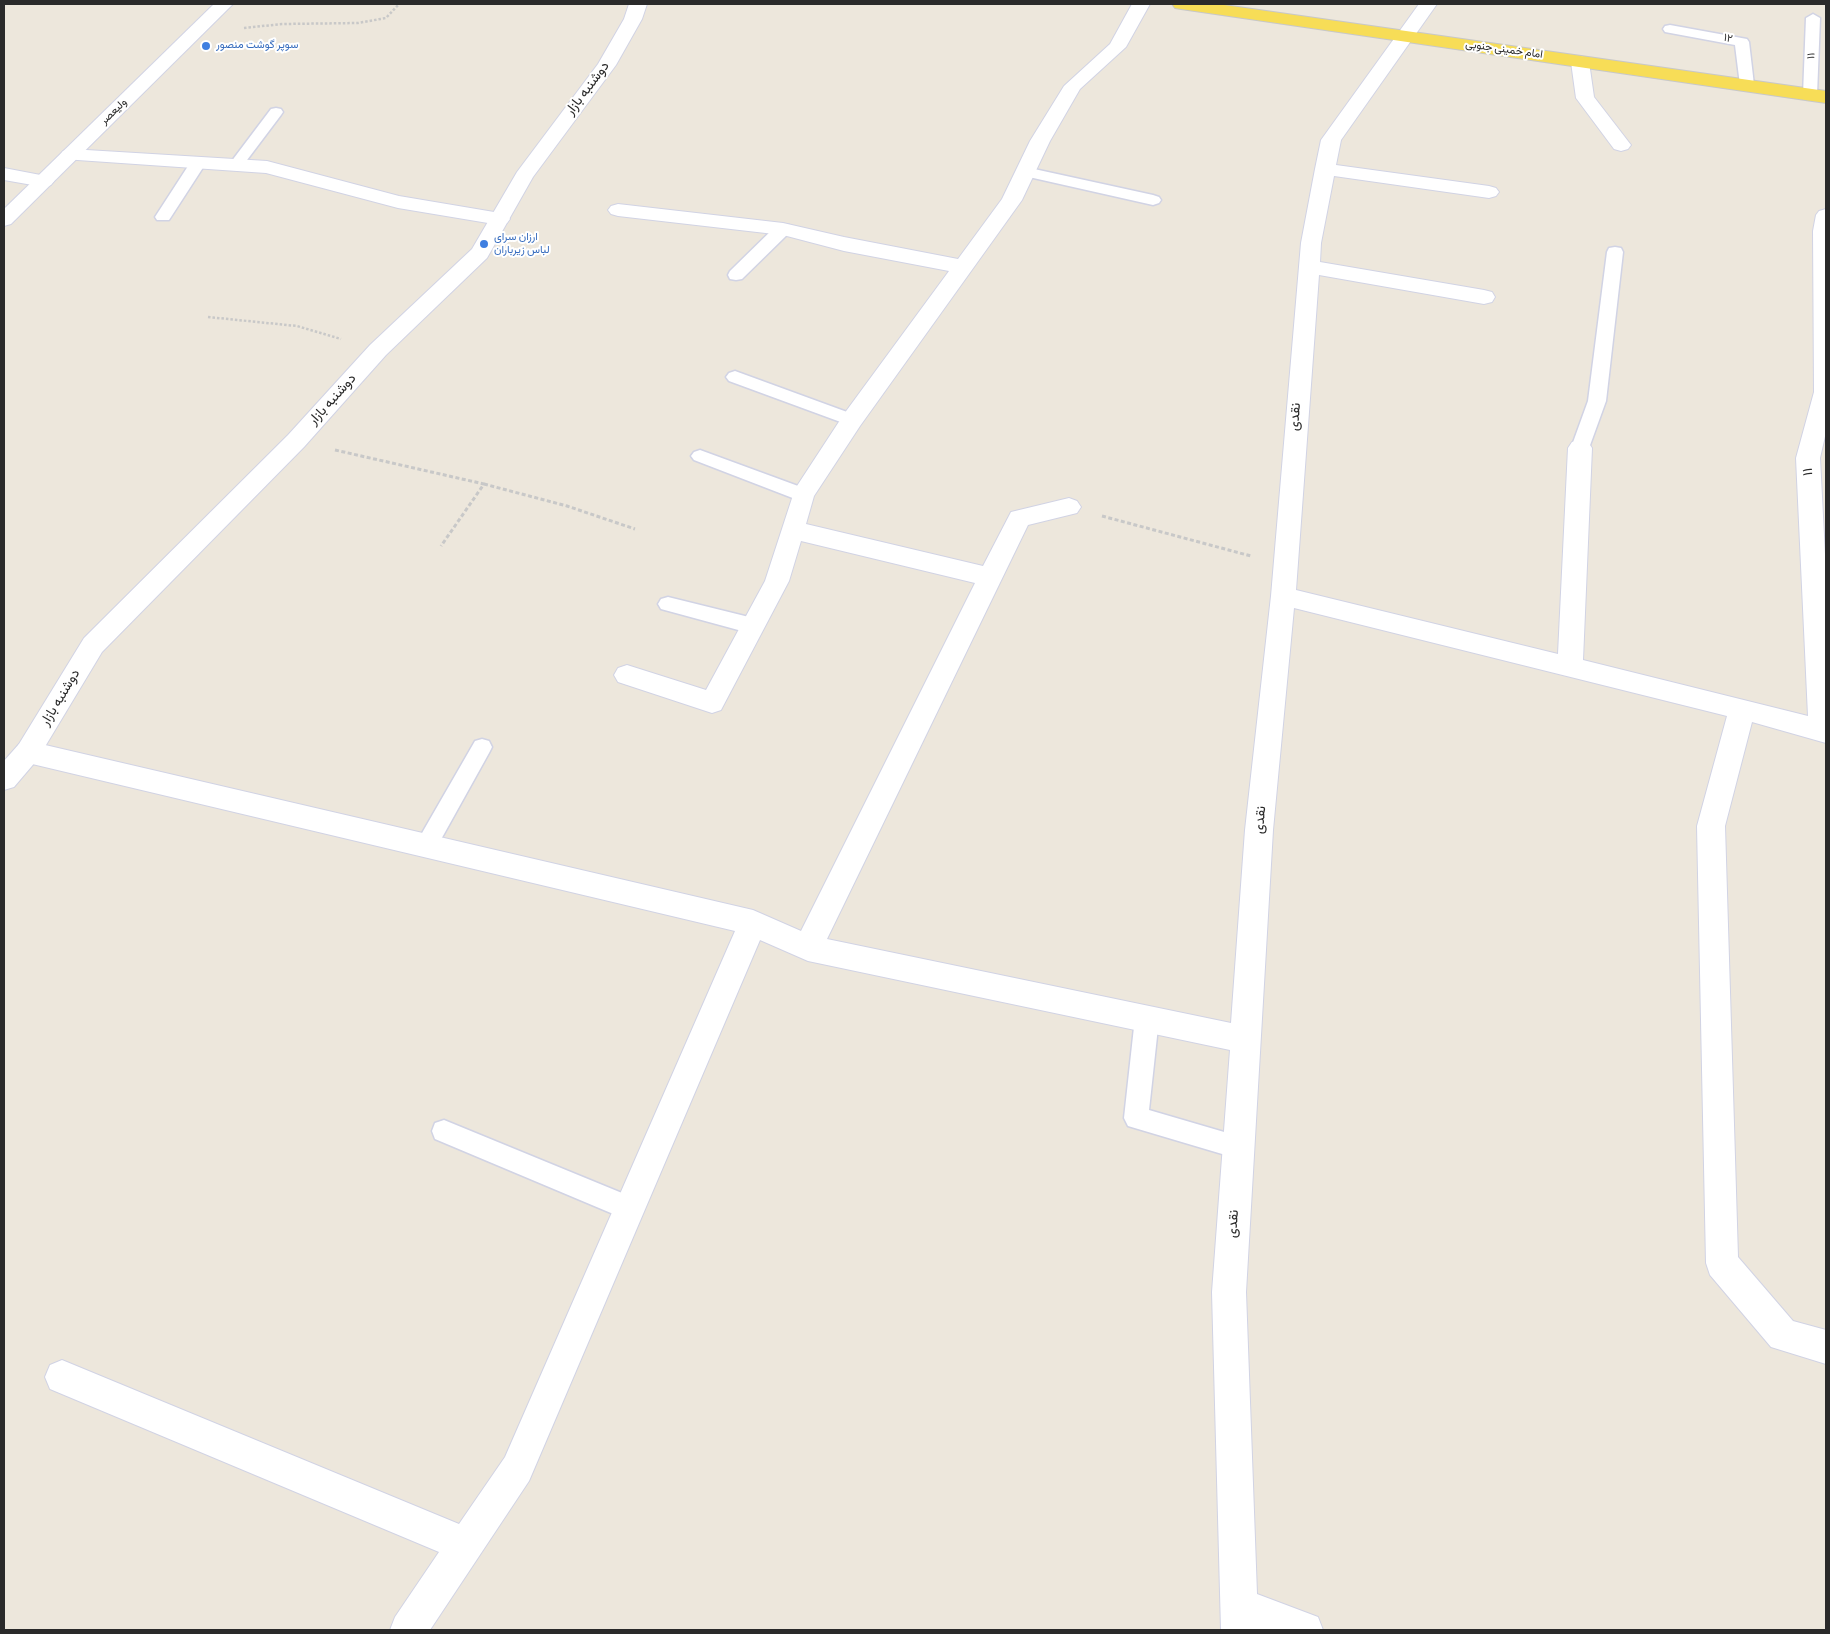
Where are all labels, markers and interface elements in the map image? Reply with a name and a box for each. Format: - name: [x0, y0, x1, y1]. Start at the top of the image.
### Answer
- street label: ۱۲: [1722, 32, 1734, 46]
- street label: امام خمینی جنوبی: [1464, 38, 1544, 62]
- place label: سوپر گوشت منصور: [216, 39, 298, 53]
- marker: سوپر گوشت منصور: [200, 40, 212, 52]
- street label: ۱۱: [1805, 53, 1819, 59]
- street label: دوشنبه بازار: [562, 59, 614, 119]
- street label: ولیعصر: [98, 96, 130, 128]
- place label: ارزان سرای لباس زیرباران: [494, 231, 550, 257]
- marker: ارزان سرای لباس زیرباران: [478, 238, 490, 250]
- street label: دوشنبه بازار: [306, 371, 360, 429]
- street label: نقدی: [1287, 402, 1305, 432]
- street label: ۱۱: [1800, 468, 1818, 476]
- street label: دوشنبه بازار: [38, 667, 84, 729]
- street label: نقدی: [1251, 805, 1271, 835]
- street label: نقدی: [1225, 1209, 1243, 1239]

